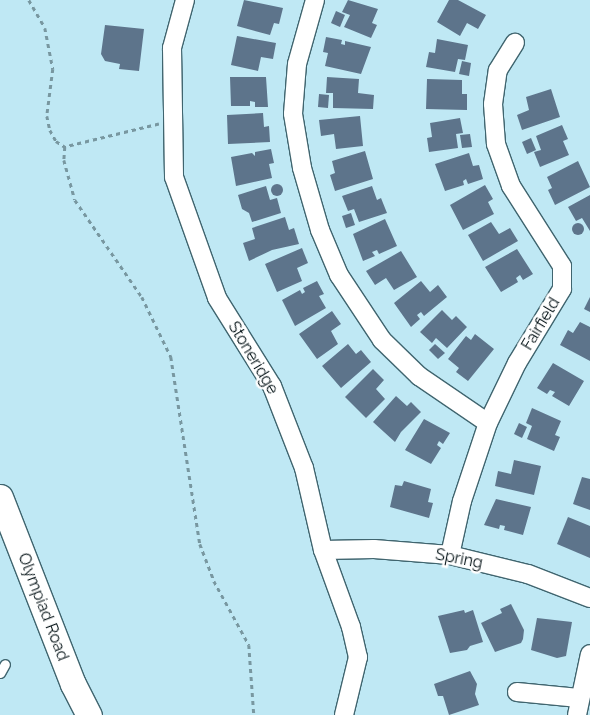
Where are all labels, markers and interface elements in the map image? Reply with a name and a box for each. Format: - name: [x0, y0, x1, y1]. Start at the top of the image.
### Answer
- street label: Fairfield: [518, 294, 564, 354]
- street label: Stoneridge: [224, 318, 282, 398]
- street label: Spring: [434, 545, 484, 573]
- street label: Olympiad Road: [14, 550, 72, 664]

